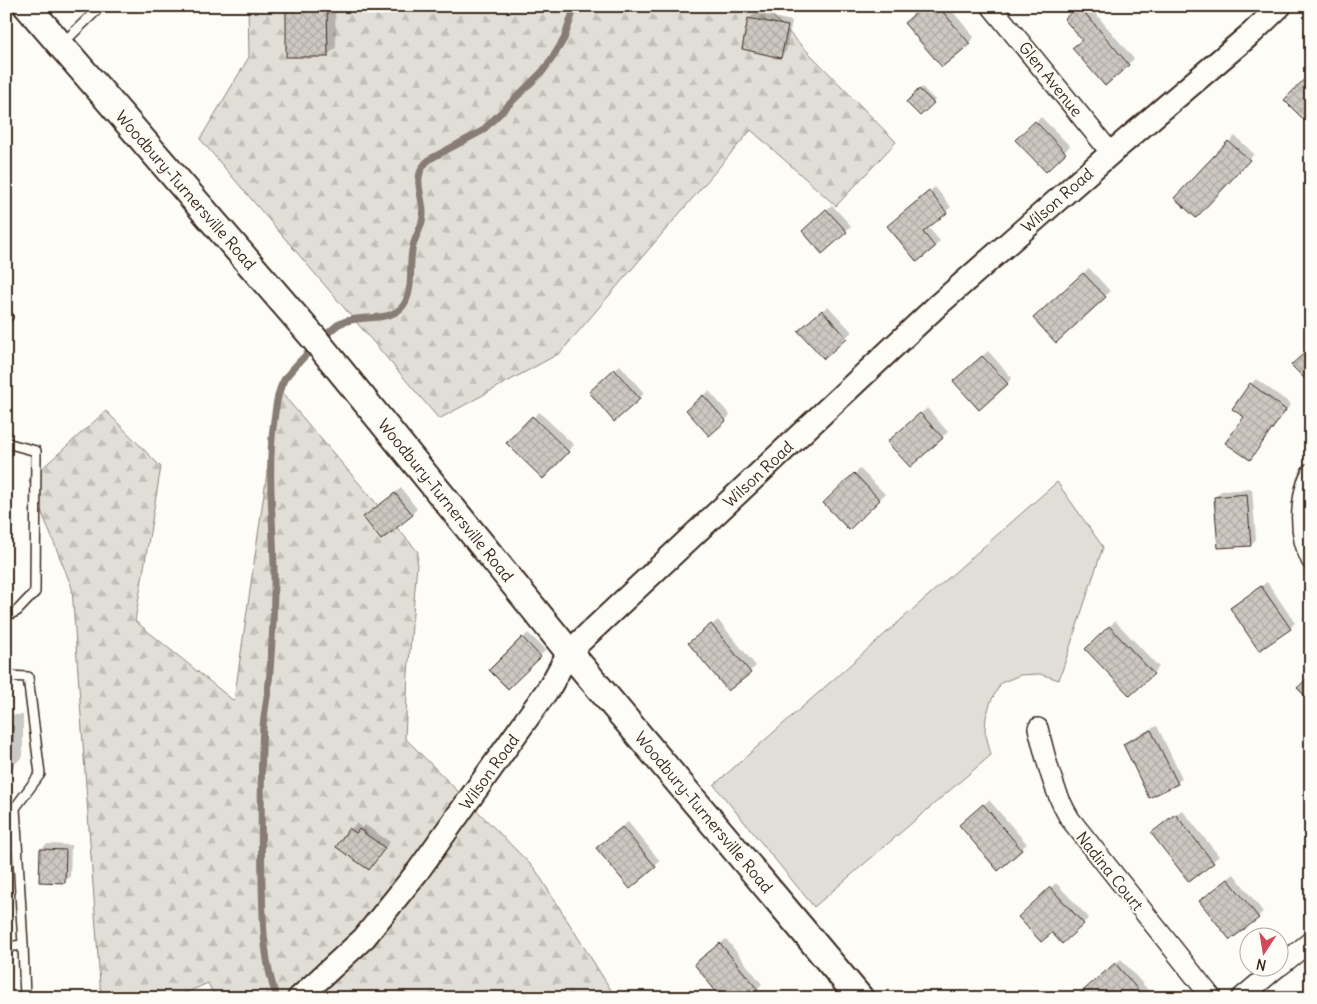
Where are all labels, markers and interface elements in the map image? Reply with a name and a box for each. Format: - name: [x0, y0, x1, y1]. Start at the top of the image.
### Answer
- street label: Glen Avenue: [1015, 38, 1087, 120]
- street label: Woodbury-Turnersville Road: [111, 106, 261, 274]
- street label: Wilson Road: [1017, 163, 1097, 237]
- street label: Woodbury-Turnersville Road: [374, 414, 518, 586]
- street label: Wilson Road: [719, 436, 797, 512]
- street label: Woodbury-Turnersville Road: [631, 727, 777, 897]
- street label: Wilson Road: [455, 730, 523, 814]
- street label: Nadina Court: [1072, 827, 1148, 915]
- north arrow: [1240, 926, 1290, 976]
- text: N: [1255, 955, 1268, 975]

